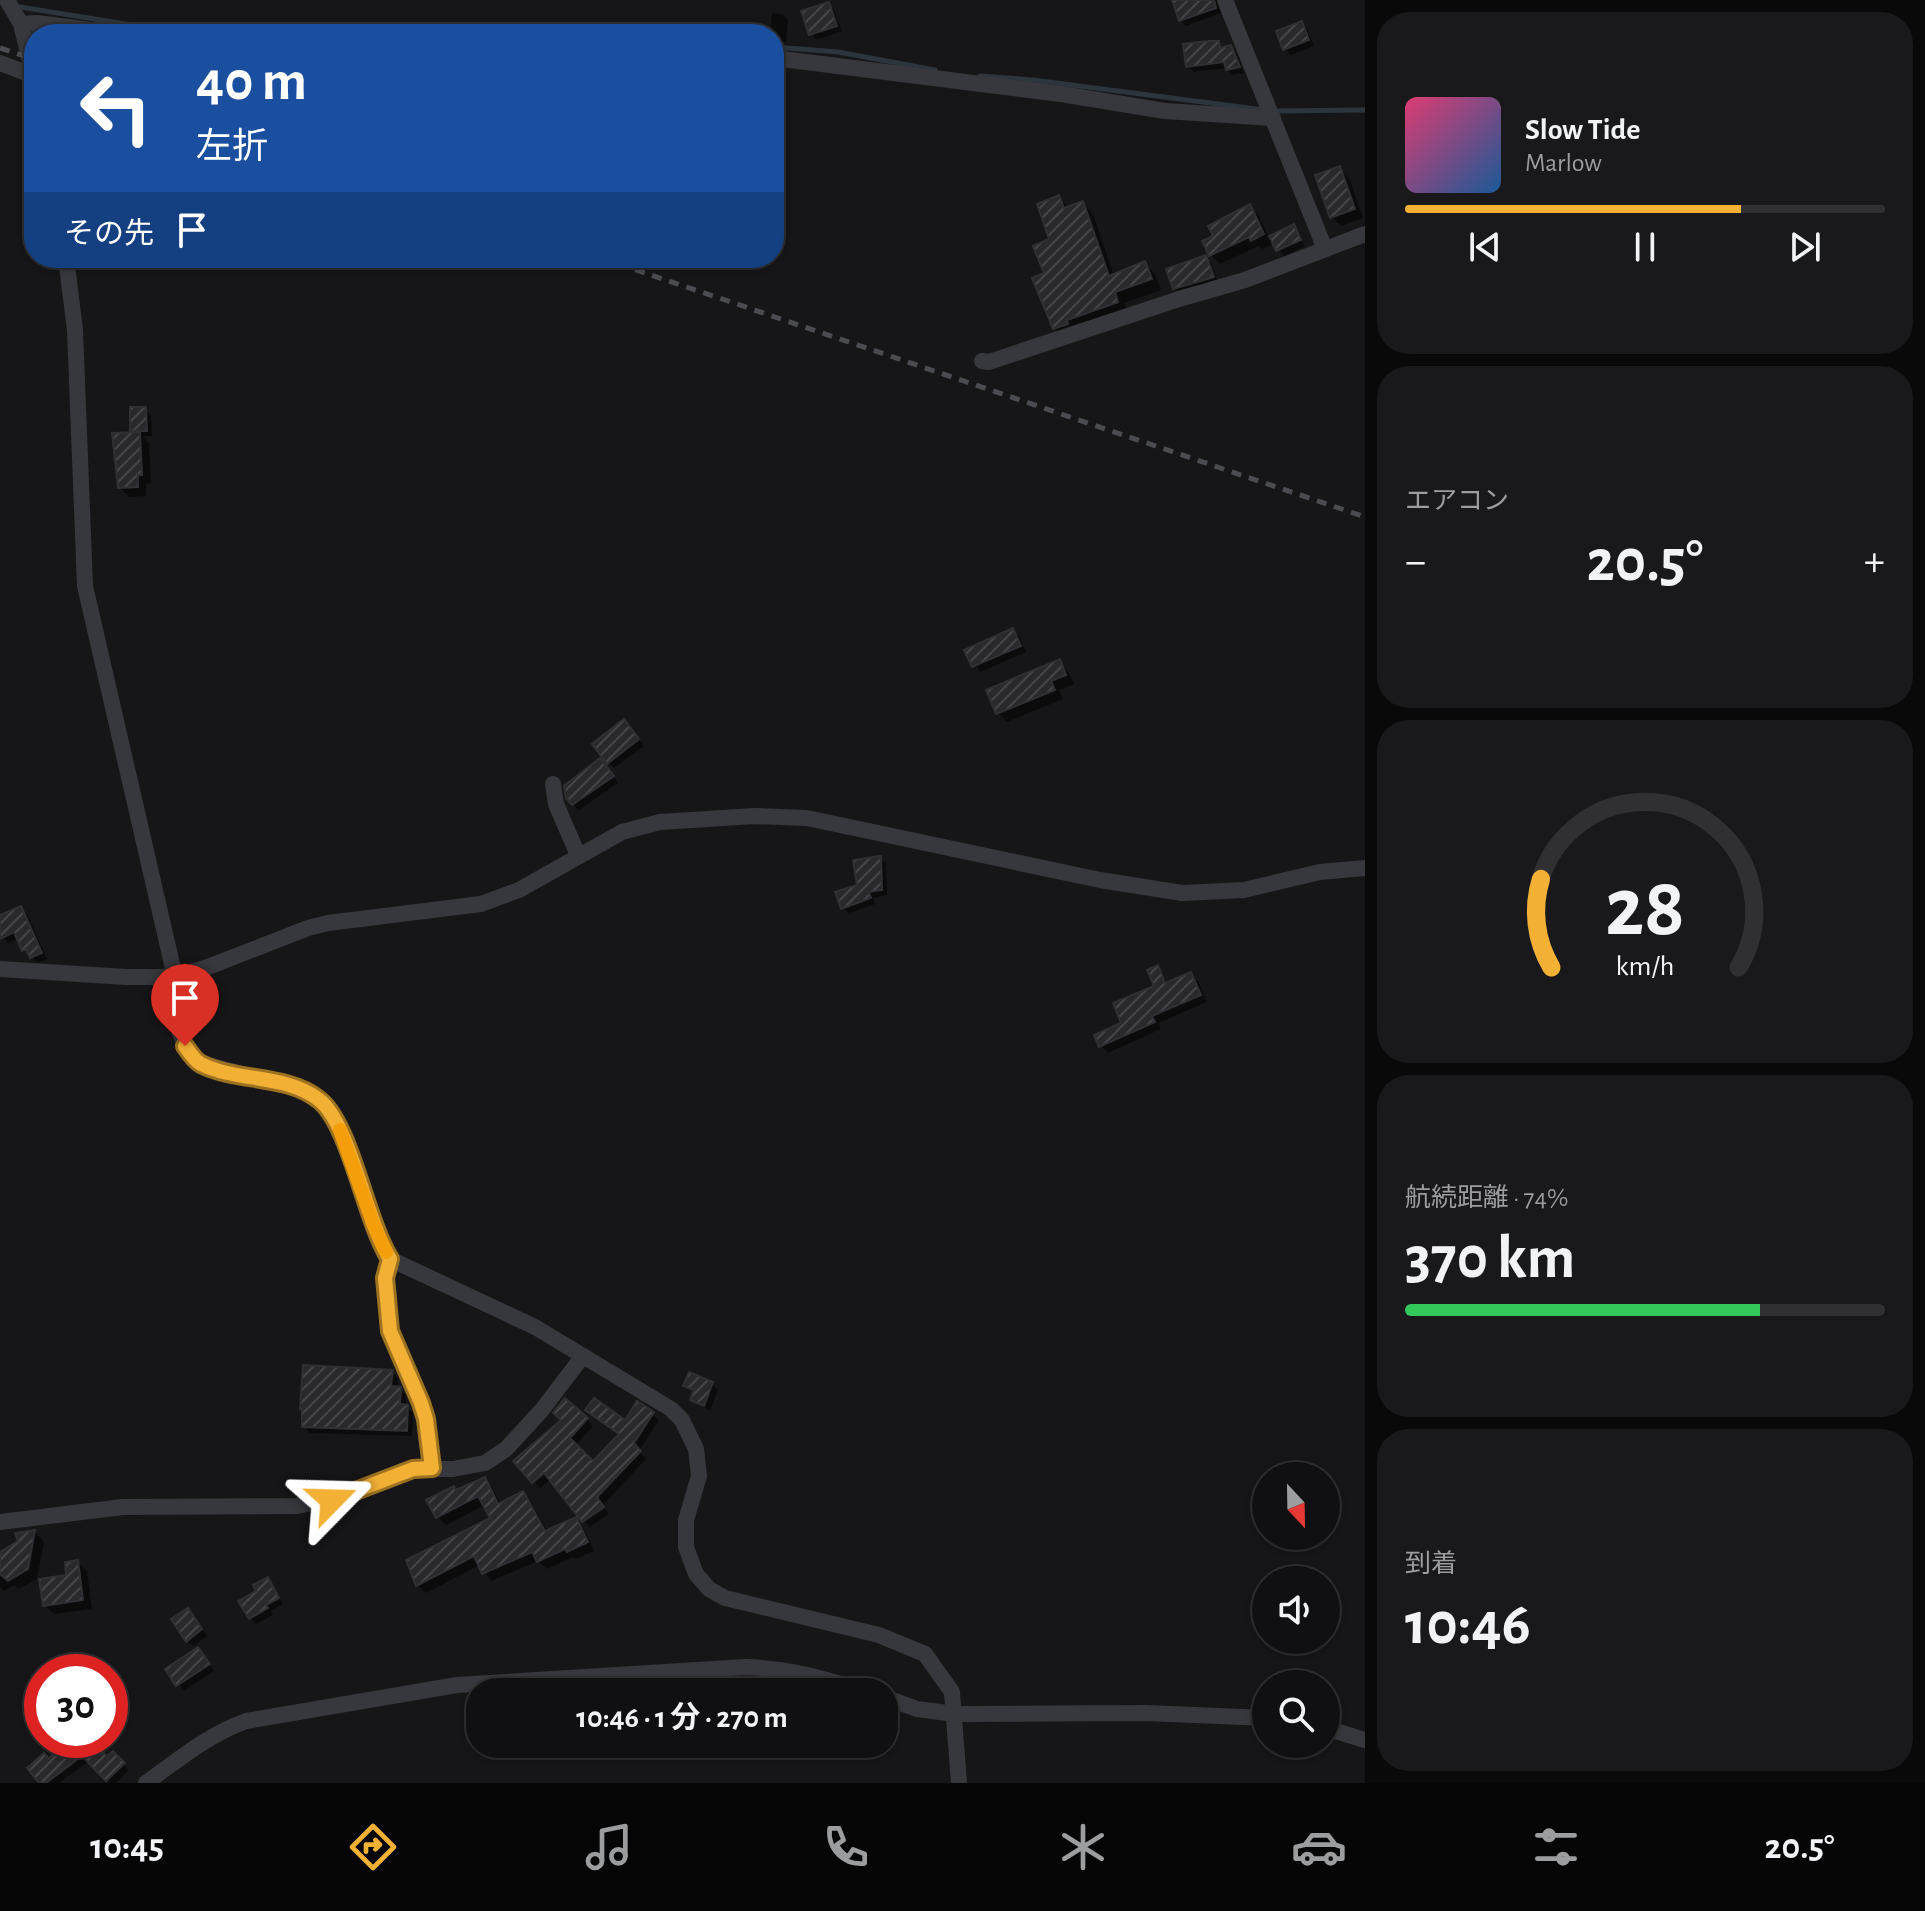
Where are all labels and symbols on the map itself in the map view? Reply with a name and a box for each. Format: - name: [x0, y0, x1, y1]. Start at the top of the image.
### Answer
- pin: [151, 964, 219, 1046]
- position arrow: [290, 1458, 374, 1542]
- north arrow: [1252, 1462, 1340, 1550]
- speed limit sign: 30: [24, 1654, 128, 1758]

